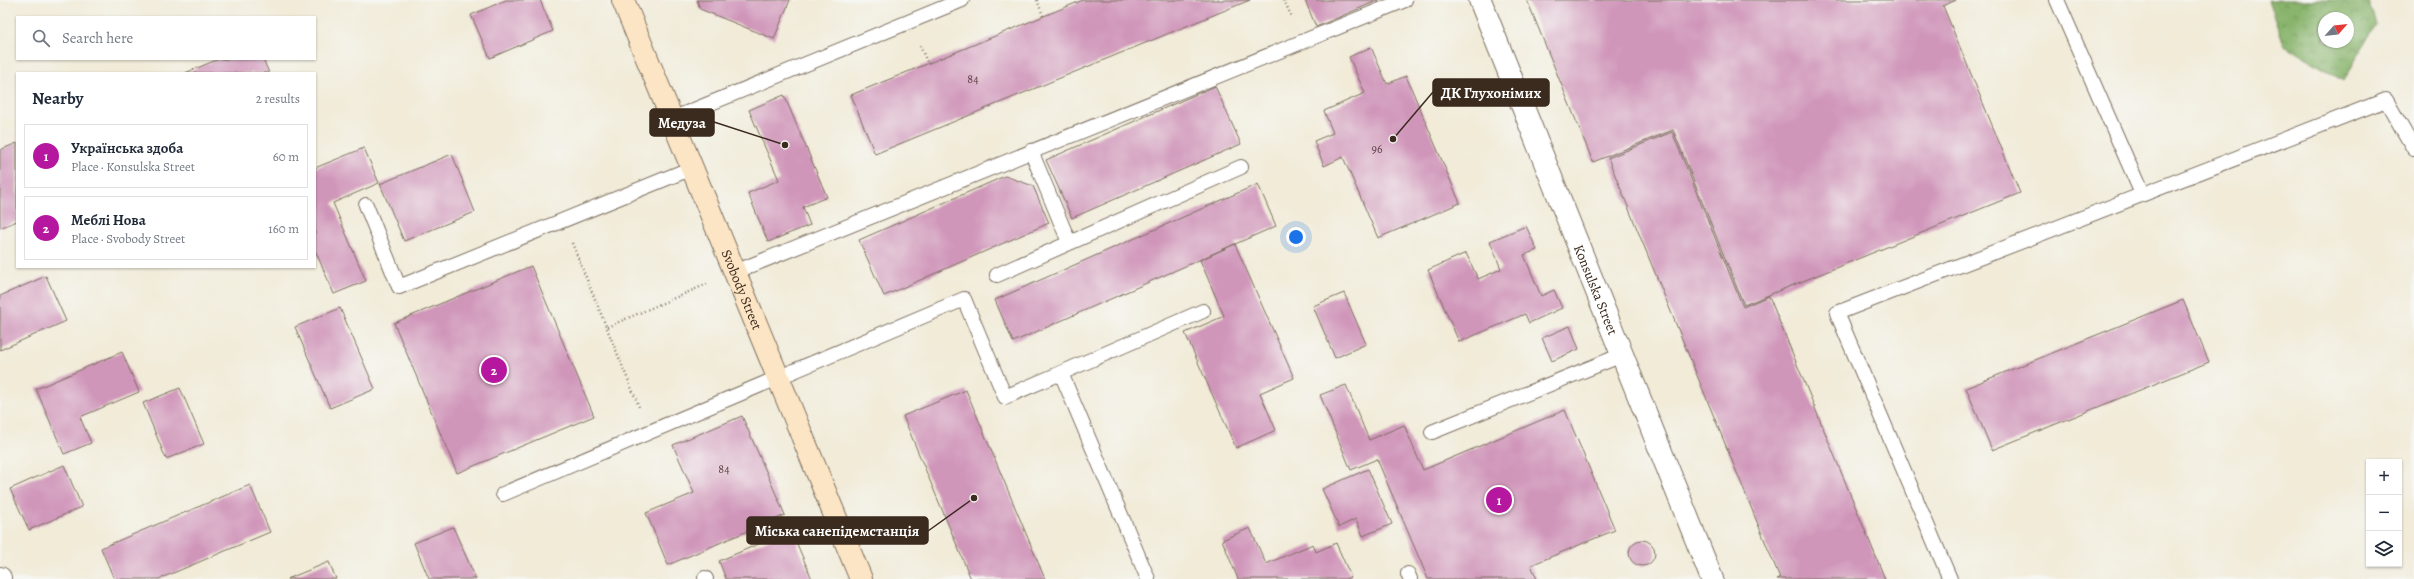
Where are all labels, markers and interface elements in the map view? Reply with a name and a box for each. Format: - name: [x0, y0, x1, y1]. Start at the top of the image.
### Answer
- north arrow: [2318, 12, 2354, 48]
- search box: [16, 16, 316, 60]
- icon: search: [30, 27, 52, 49]
- text: Search here: [62, 28, 133, 48]
- house number: 84: [967, 71, 979, 87]
- callout: ДК Глухонімих: [1433, 79, 1549, 106]
- text: ДК Глухонімих: [1441, 83, 1541, 103]
- text: Nearby: [32, 87, 83, 110]
- text: 2 results: [256, 90, 300, 107]
- callout: Медуза: [650, 109, 714, 136]
- text: Медуза: [658, 113, 707, 133]
- text: Українська здоба: [71, 138, 183, 158]
- house number: 96: [1371, 141, 1383, 157]
- text: 1: [44, 148, 48, 165]
- text: 60 m: [273, 148, 299, 165]
- text: Place · Konsulska Street: [71, 158, 195, 175]
- text: Меблі Нова: [71, 210, 146, 230]
- text: 2: [43, 220, 49, 237]
- text: 160 m: [268, 220, 299, 237]
- your location: [1286, 227, 1306, 247]
- text: Place · Svobody Street: [71, 230, 185, 247]
- street label: Konsulska Street: [1569, 242, 1622, 338]
- street label: Svobody Street: [717, 247, 767, 333]
- pin: 2: [481, 355, 507, 385]
- map controls: [2366, 459, 2402, 567]
- button: +: [2366, 459, 2402, 495]
- house number: 84: [718, 461, 730, 477]
- pin: 1: [1486, 485, 1512, 515]
- button: −: [2366, 495, 2402, 531]
- callout: Міська санепідемстанція: [747, 517, 928, 544]
- text: Міська санепідемстанція: [755, 521, 920, 541]
- button: layers: [2366, 531, 2402, 567]

